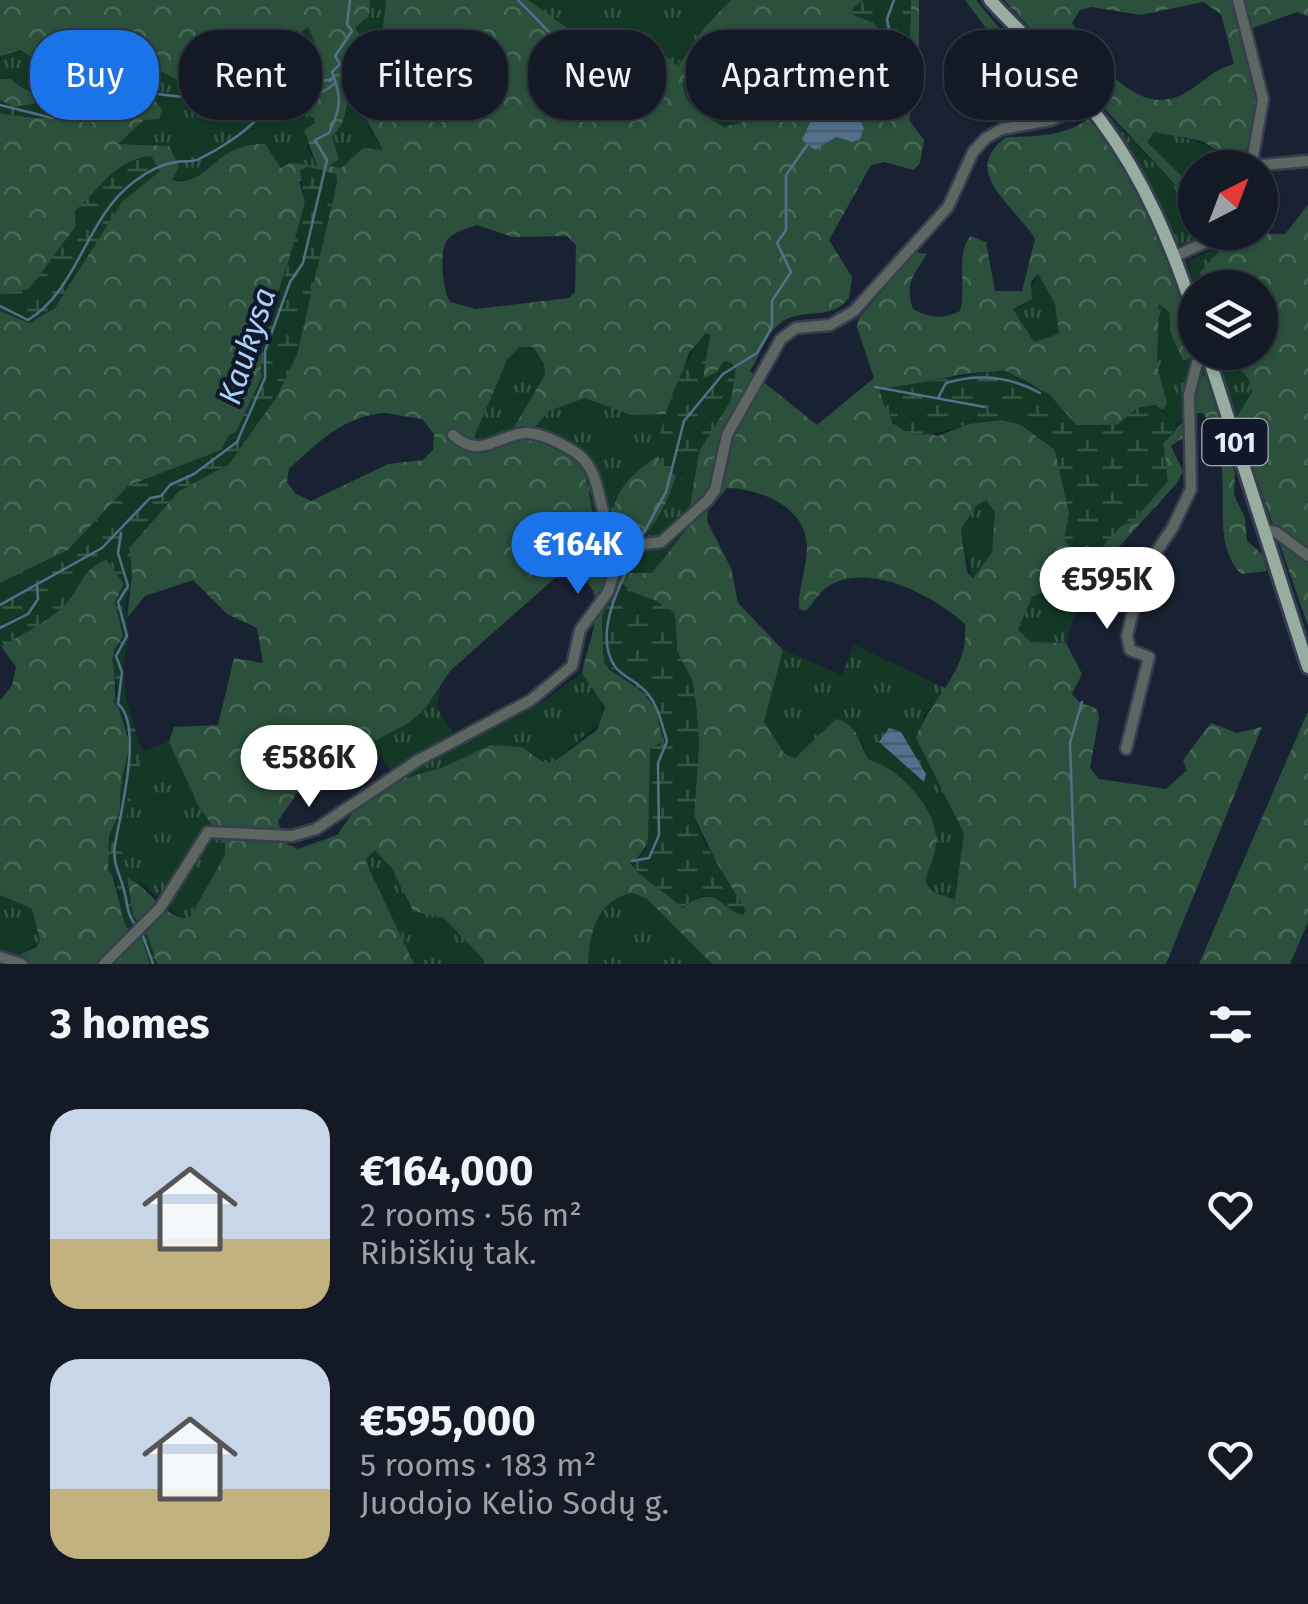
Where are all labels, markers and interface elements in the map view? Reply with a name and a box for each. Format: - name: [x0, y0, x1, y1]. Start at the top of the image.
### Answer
- chip: Buy: [30, 30, 159, 120]
- chip: Rent: [179, 30, 322, 120]
- chip: Filters: [342, 30, 508, 120]
- chip: New: [528, 30, 666, 120]
- chip: Apartment: [686, 30, 924, 120]
- chip: House: [944, 30, 1114, 120]
- north arrow: [1178, 150, 1278, 250]
- map controls: [1178, 150, 1278, 370]
- button: layers: [1178, 270, 1278, 370]
- water label: Kaukysa: [210, 283, 284, 409]
- road number: 101: [1202, 419, 1268, 465]
- pin: €164K: [508, 512, 648, 597]
- text: €164K: [533, 525, 623, 563]
- pin: €595K: [1037, 547, 1177, 632]
- text: €595K: [1062, 560, 1152, 598]
- pin: €586K: [239, 725, 379, 810]
- text: €586K: [263, 738, 355, 776]
- icon: filters: [1203, 997, 1258, 1052]
- text: 3 homes: [50, 999, 210, 1049]
- text: €164,000: [360, 1146, 534, 1196]
- icon: home: [130, 1149, 250, 1269]
- icon: heart: [1203, 1182, 1258, 1237]
- text: 2 rooms · 56 m²: [360, 1196, 582, 1234]
- text: Ribiškių tak.: [360, 1234, 537, 1272]
- text: €595,000: [360, 1396, 536, 1446]
- icon: home: [130, 1399, 250, 1519]
- icon: heart: [1203, 1432, 1258, 1487]
- text: 5 rooms · 183 m²: [360, 1446, 596, 1484]
- text: Juodojo Kelio Sodų g.: [360, 1484, 669, 1522]

